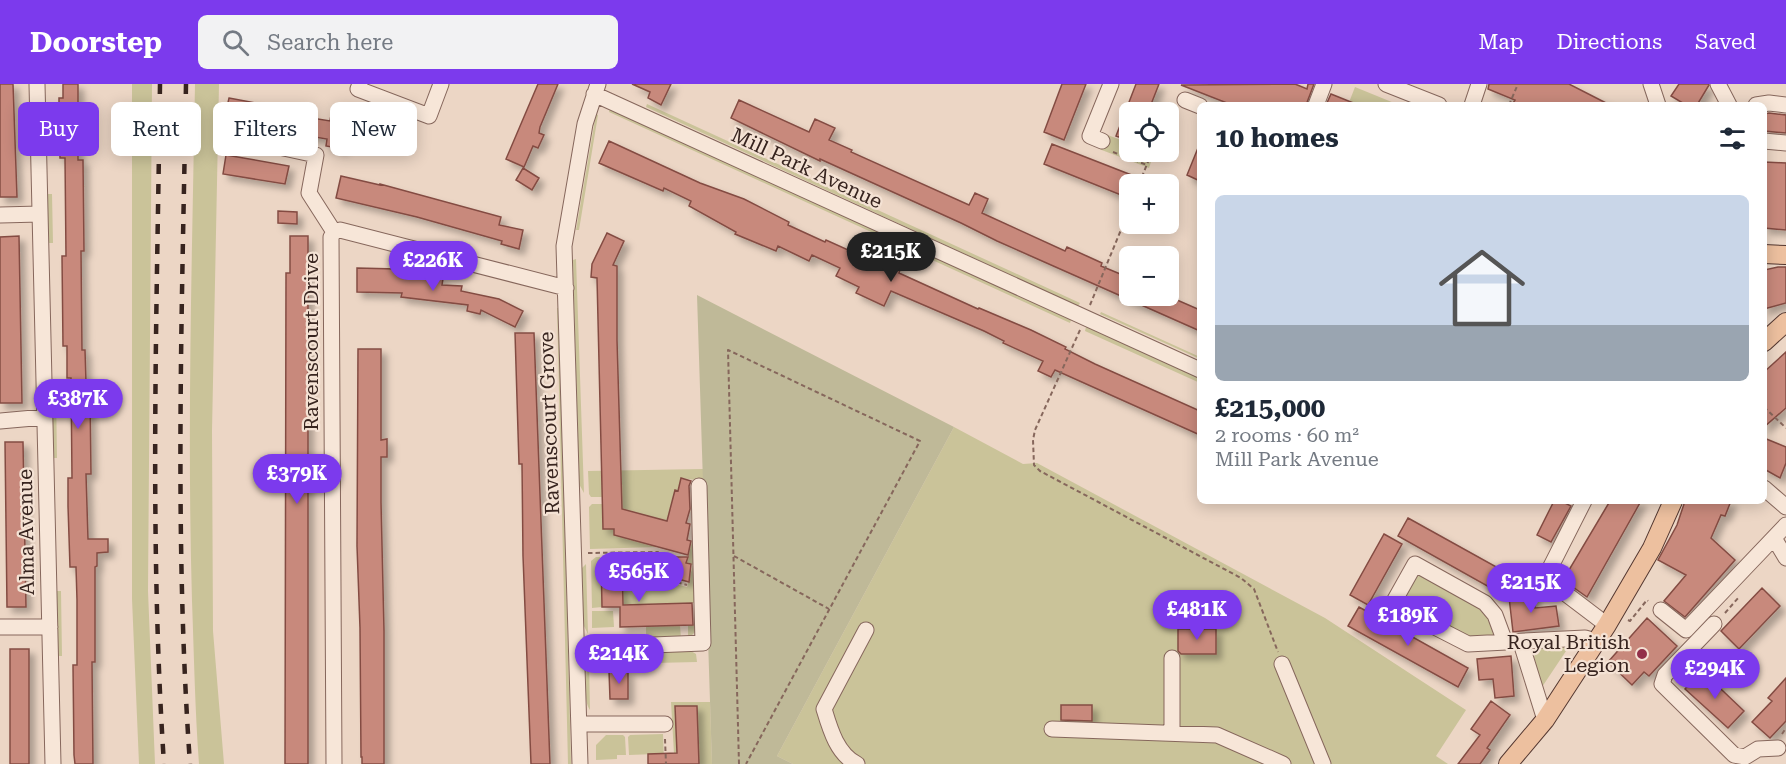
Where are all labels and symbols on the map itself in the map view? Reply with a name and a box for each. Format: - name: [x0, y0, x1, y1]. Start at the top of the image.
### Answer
- street label: Mill Park Avenue: [728, 123, 886, 213]
- pin: £215K: [849, 232, 933, 283]
- pin: £226K: [391, 241, 475, 292]
- street label: Ravenscourt Drive: [299, 253, 323, 431]
- street label: Ravenscourt Grove: [534, 331, 564, 515]
- pin: £387K: [36, 379, 120, 430]
- pin: £379K: [255, 454, 339, 505]
- street label: Alma Avenue: [13, 469, 39, 595]
- pin: £565K: [597, 552, 681, 603]
- pin: £215K: [1489, 563, 1573, 614]
- pin: £481K: [1155, 590, 1239, 641]
- pin: £189K: [1366, 596, 1450, 647]
- place label: Royal British Legion: [1507, 630, 1630, 677]
- pin: £214K: [577, 634, 661, 685]
- marker: Royal British Legion: [1635, 647, 1649, 661]
- pin: £294K: [1673, 649, 1757, 700]

